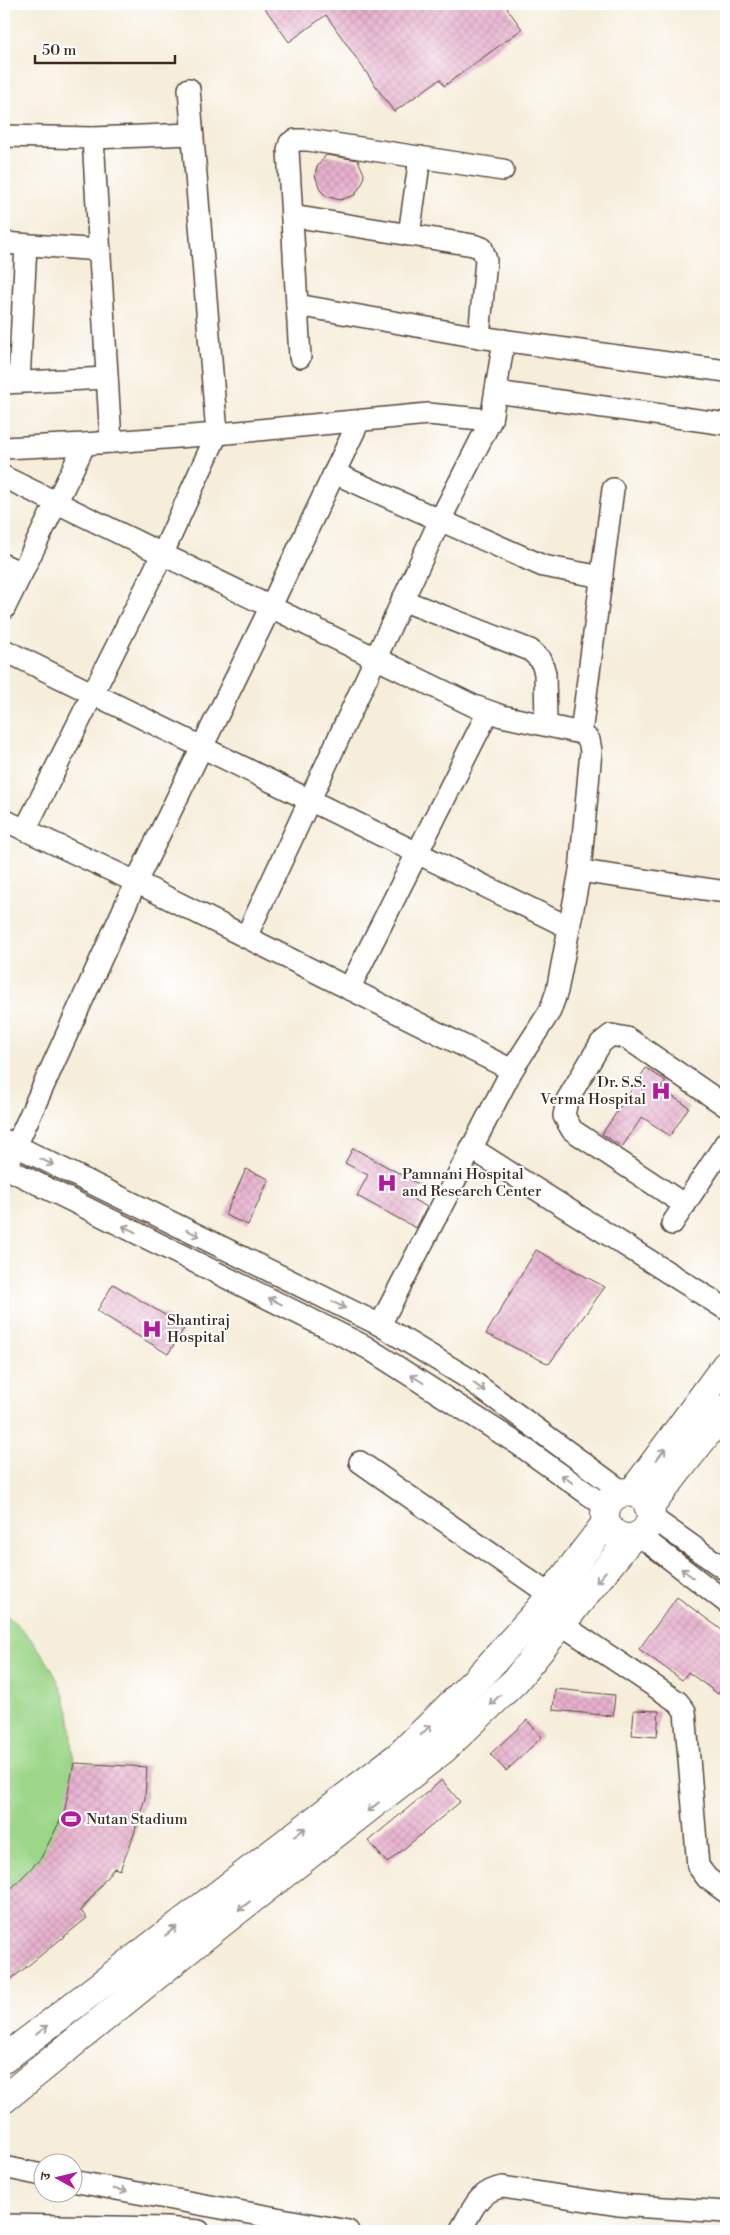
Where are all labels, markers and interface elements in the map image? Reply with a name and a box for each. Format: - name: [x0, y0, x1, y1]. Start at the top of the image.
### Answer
- scale bar: [35, 32, 175, 64]
- text: 50 m: [42, 41, 76, 60]
- place label: Dr. S.S. Verma Hospital: [539, 1073, 647, 1109]
- hospital icon: Dr. S.S. Verma Hospital: [650, 1080, 672, 1102]
- one-way arrow: [40, 1157, 55, 1167]
- place label: Pamnani Hospital and Research Center: [402, 1165, 542, 1201]
- hospital icon: Pamnani Hospital and Research Center: [376, 1172, 398, 1194]
- one-way arrow: [122, 1224, 137, 1233]
- one-way arrow: [185, 1229, 200, 1239]
- one-way arrow: [267, 1296, 282, 1306]
- one-way arrow: [331, 1301, 346, 1310]
- place label: Shantiraj Hospital: [167, 1311, 230, 1347]
- hospital icon: Shantiraj Hospital: [141, 1318, 163, 1340]
- one-way arrow: [410, 1374, 424, 1384]
- one-way arrow: [472, 1381, 486, 1392]
- one-way arrow: [656, 1447, 666, 1461]
- one-way arrow: [560, 1474, 574, 1484]
- one-way arrow: [680, 1568, 694, 1578]
- one-way arrow: [596, 1570, 607, 1583]
- one-way arrow: [490, 1693, 502, 1705]
- one-way arrow: [420, 1723, 432, 1736]
- one-way arrow: [367, 1801, 380, 1812]
- sports icon: Nutan Stadium: [60, 1808, 82, 1830]
- place label: Nutan Stadium: [86, 1810, 188, 1829]
- one-way arrow: [293, 1827, 307, 1837]
- one-way arrow: [238, 1900, 251, 1911]
- one-way arrow: [164, 1926, 178, 1936]
- one-way arrow: [35, 2024, 48, 2035]
- north arrow: [32, 2152, 82, 2202]
- text: उ: [37, 2171, 56, 2182]
- one-way arrow: [112, 2185, 128, 2195]

